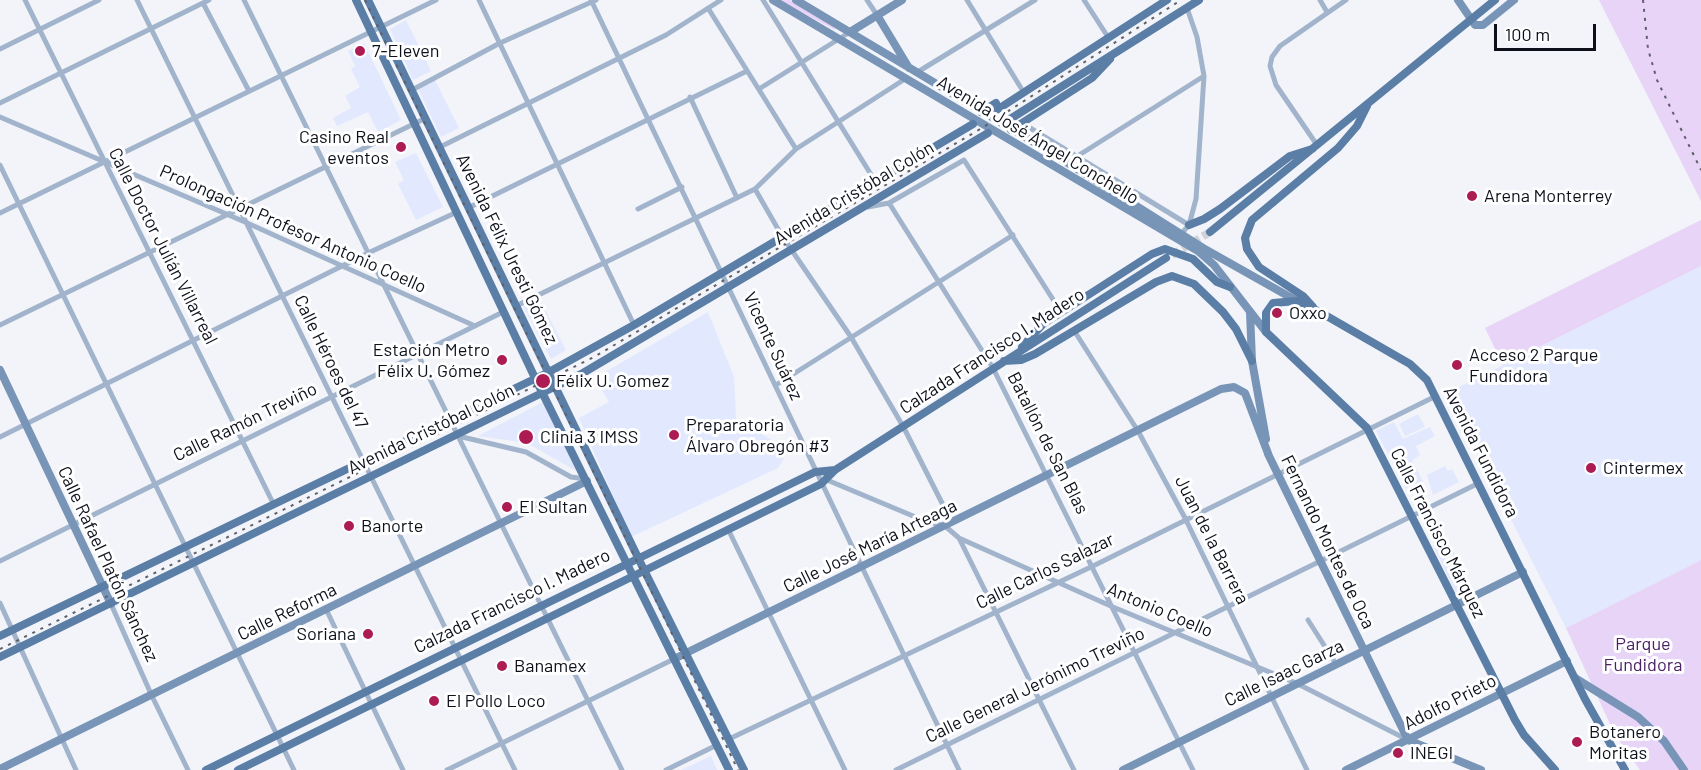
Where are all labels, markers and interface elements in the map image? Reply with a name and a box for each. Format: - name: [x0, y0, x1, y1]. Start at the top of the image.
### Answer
- scale bar: [1497, 12, 1599, 50]
- text: 100 m: [1505, 23, 1550, 45]
- place label: 7-Eleven: [372, 40, 440, 62]
- marker: 7-Eleven: [353, 44, 367, 58]
- street label: Avenida José Ángel Conchello: [933, 71, 1143, 209]
- place label: Casino Real eventos: [299, 126, 389, 168]
- street label: Avenida Cristóbal Colón: [770, 137, 938, 249]
- marker: Casino Real eventos: [394, 140, 408, 154]
- street label: Calle Doctor Julián Villarreal: [104, 144, 222, 348]
- street label: Avenida Félix Uresti Gómez: [451, 150, 563, 348]
- street label: Prolongación Profesor Antonio Coello: [156, 160, 430, 298]
- place label: Arena Monterrey: [1484, 185, 1612, 207]
- marker: Arena Monterrey: [1465, 189, 1479, 203]
- street label: Calzada Francisco I. Madero: [896, 283, 1088, 419]
- street label: Vicente Suárez: [739, 289, 807, 403]
- street label: Calle Héroes del 47: [289, 292, 373, 432]
- place label: Oxxo: [1289, 302, 1327, 324]
- marker: Oxxo: [1270, 306, 1284, 320]
- place label: Estación Metro Félix U. Gómez: [373, 339, 490, 382]
- place label: Acceso 2 Parque Fundidora: [1469, 344, 1598, 386]
- marker: Estación Metro Félix U. Gómez: [495, 353, 509, 367]
- marker: Acceso 2 Parque Fundidora: [1450, 358, 1464, 372]
- street label: Batallón de San Blas: [1003, 368, 1093, 518]
- place label: Félix U. Gomez: [556, 370, 669, 392]
- marker: Félix U. Gomez: [534, 372, 552, 390]
- street label: Calle Ramón Treviño: [170, 378, 320, 466]
- street label: Avenida Cristóbal Colón: [344, 379, 518, 479]
- street label: Avenida Fundidora: [1439, 383, 1523, 521]
- place label: Preparatoria Álvaro Obregón #3: [686, 414, 829, 456]
- place label: Clinia 3 IMSS: [540, 426, 638, 448]
- marker: Clinia 3 IMSS: [517, 428, 535, 446]
- marker: Preparatoria Álvaro Obregón #3: [667, 428, 681, 442]
- street label: Calle Francisco Márquez: [1386, 444, 1490, 622]
- street label: Fernando Montes de Oca: [1277, 452, 1379, 632]
- place label: Cintermex: [1603, 457, 1683, 479]
- marker: Cintermex: [1584, 461, 1598, 475]
- street label: Calle Rafael Platón Sánchez: [53, 463, 163, 665]
- street label: Juan de la Barrera: [1170, 472, 1254, 608]
- street label: Calle José María Arteaga: [780, 495, 960, 597]
- place label: El Sultan: [519, 496, 587, 518]
- marker: El Sultan: [500, 500, 514, 514]
- place label: Banorte: [361, 515, 423, 537]
- marker: Banorte: [342, 519, 356, 533]
- street label: Calle Carlos Salazar: [972, 528, 1118, 614]
- street label: Calzada Francisco I. Madero: [410, 544, 614, 658]
- street label: Antonio Coello: [1104, 578, 1216, 642]
- street label: Calle Reforma: [234, 579, 340, 645]
- street label: Calle General Jerónimo Treviño: [922, 622, 1148, 748]
- place label: Soriana: [296, 623, 356, 645]
- marker: Soriana: [361, 627, 375, 641]
- park label: Parque Fundidora: [1604, 633, 1682, 676]
- street label: Calle Isaac Garza: [1221, 635, 1347, 711]
- place label: Banamex: [514, 655, 586, 677]
- marker: Banamex: [495, 659, 509, 673]
- street label: Adolfo Prieto: [1400, 669, 1500, 735]
- place label: El Pollo Loco: [446, 690, 546, 712]
- marker: El Pollo Loco: [427, 694, 441, 708]
- place label: Botanero Moritas: [1589, 721, 1661, 764]
- marker: Botanero Moritas: [1570, 735, 1584, 749]
- place label: INEGI: [1410, 742, 1453, 764]
- marker: INEGI: [1391, 746, 1405, 760]

